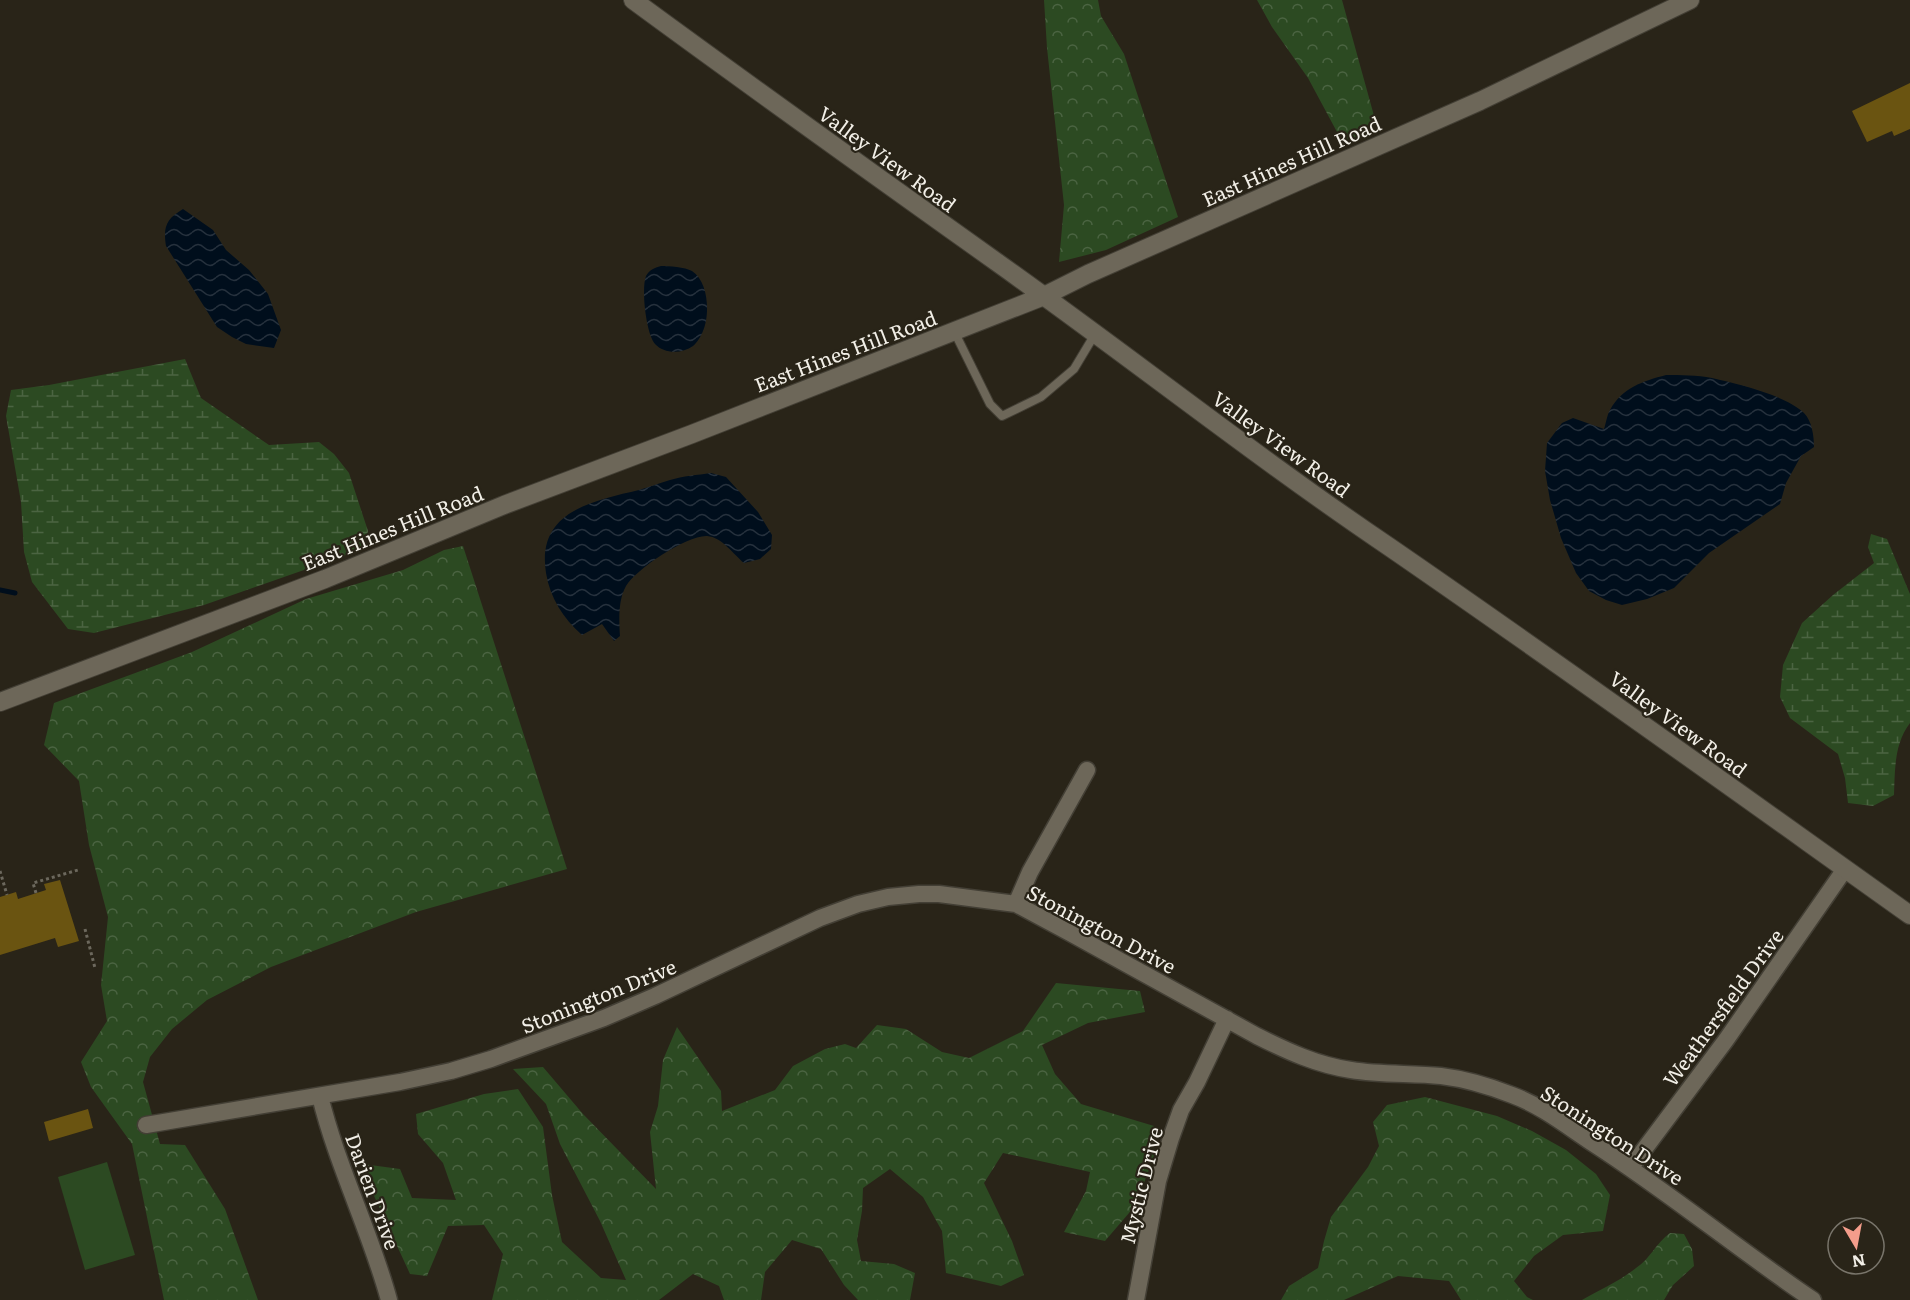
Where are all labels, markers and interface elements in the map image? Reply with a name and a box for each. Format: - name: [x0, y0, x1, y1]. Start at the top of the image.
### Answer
- street label: Valley View Road: [813, 98, 963, 218]
- street label: East Hines Hill Road: [1197, 107, 1385, 213]
- street label: East Hines Hill Road: [749, 301, 941, 399]
- street label: Valley View Road: [1207, 383, 1357, 503]
- street label: East Hines Hill Road: [297, 477, 487, 577]
- street label: Valley View Road: [1604, 663, 1754, 783]
- street label: Stonington Drive: [1022, 876, 1182, 980]
- street label: Weathersfield Drive: [1654, 922, 1790, 1092]
- street label: Stonington Drive: [516, 950, 680, 1040]
- street label: Stonington Drive: [1536, 1077, 1690, 1191]
- street label: Mystic Drive: [1111, 1123, 1169, 1247]
- street label: Darien Drive: [339, 1129, 409, 1253]
- north arrow: [1826, 1216, 1886, 1276]
- text: N: [1850, 1249, 1867, 1275]

